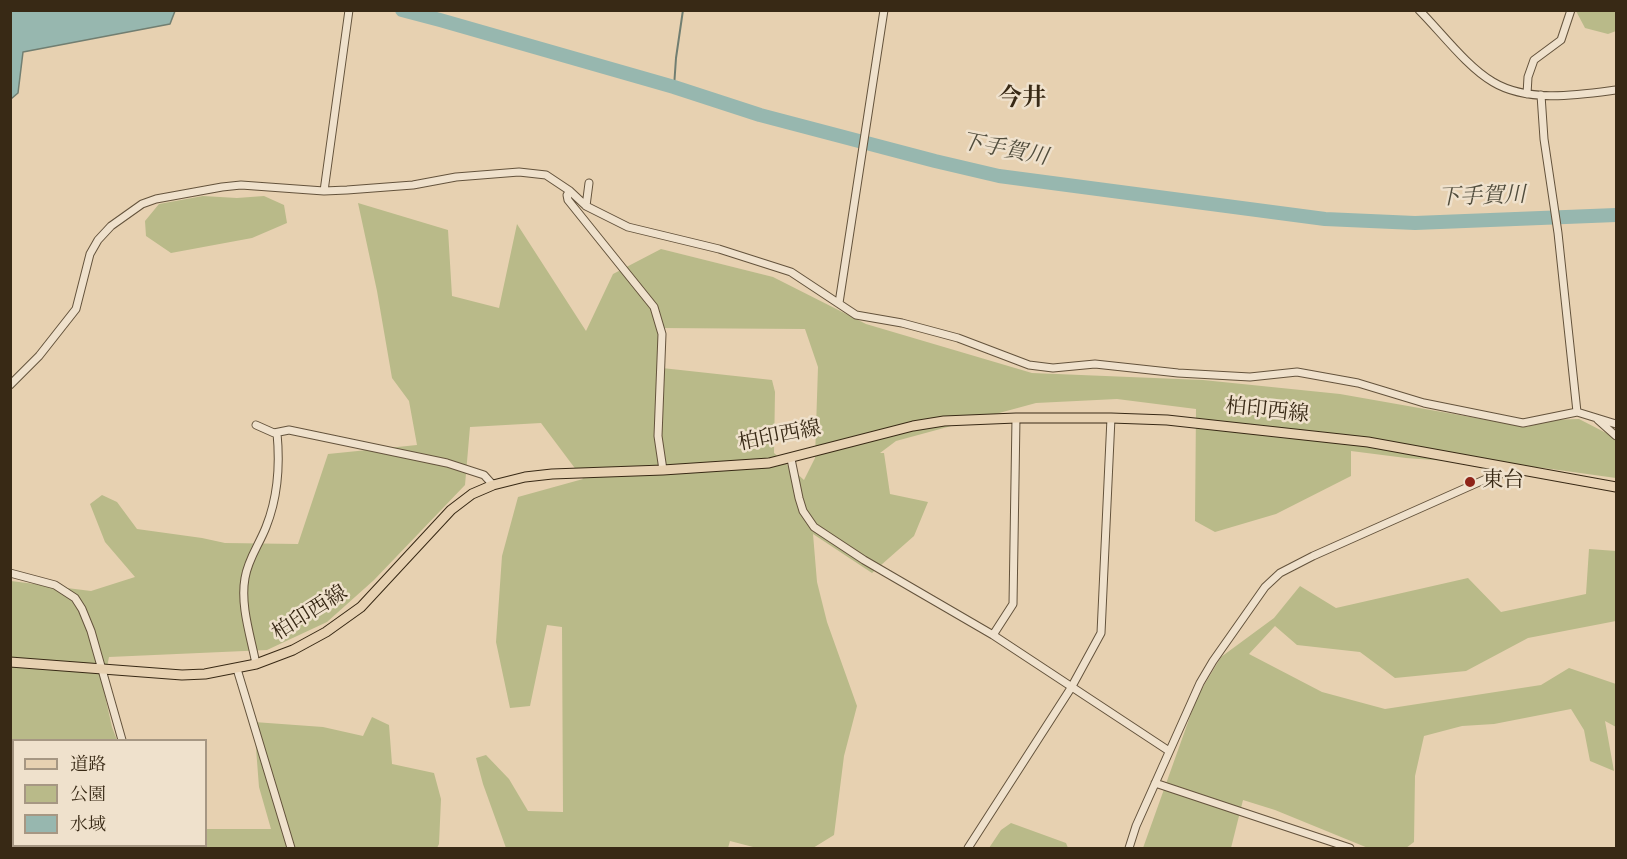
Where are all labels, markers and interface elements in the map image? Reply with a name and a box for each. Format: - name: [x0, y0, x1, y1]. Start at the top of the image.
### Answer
- district label: 今井: [998, 87, 1046, 115]
- water label: 下手賀川: [958, 131, 1050, 173]
- water label: 下手賀川: [1438, 184, 1526, 214]
- street label: 柏印西線: [1224, 396, 1310, 430]
- street label: 柏印西線: [736, 418, 824, 458]
- place label: 東台: [1482, 469, 1524, 495]
- marker: 東台: [1463, 475, 1477, 489]
- street label: 柏印西線: [269, 582, 353, 648]
- legend: [12, 739, 207, 847]
- text: 道路: [70, 753, 106, 779]
- text: 公園: [70, 783, 106, 809]
- text: 水域: [70, 813, 106, 839]

